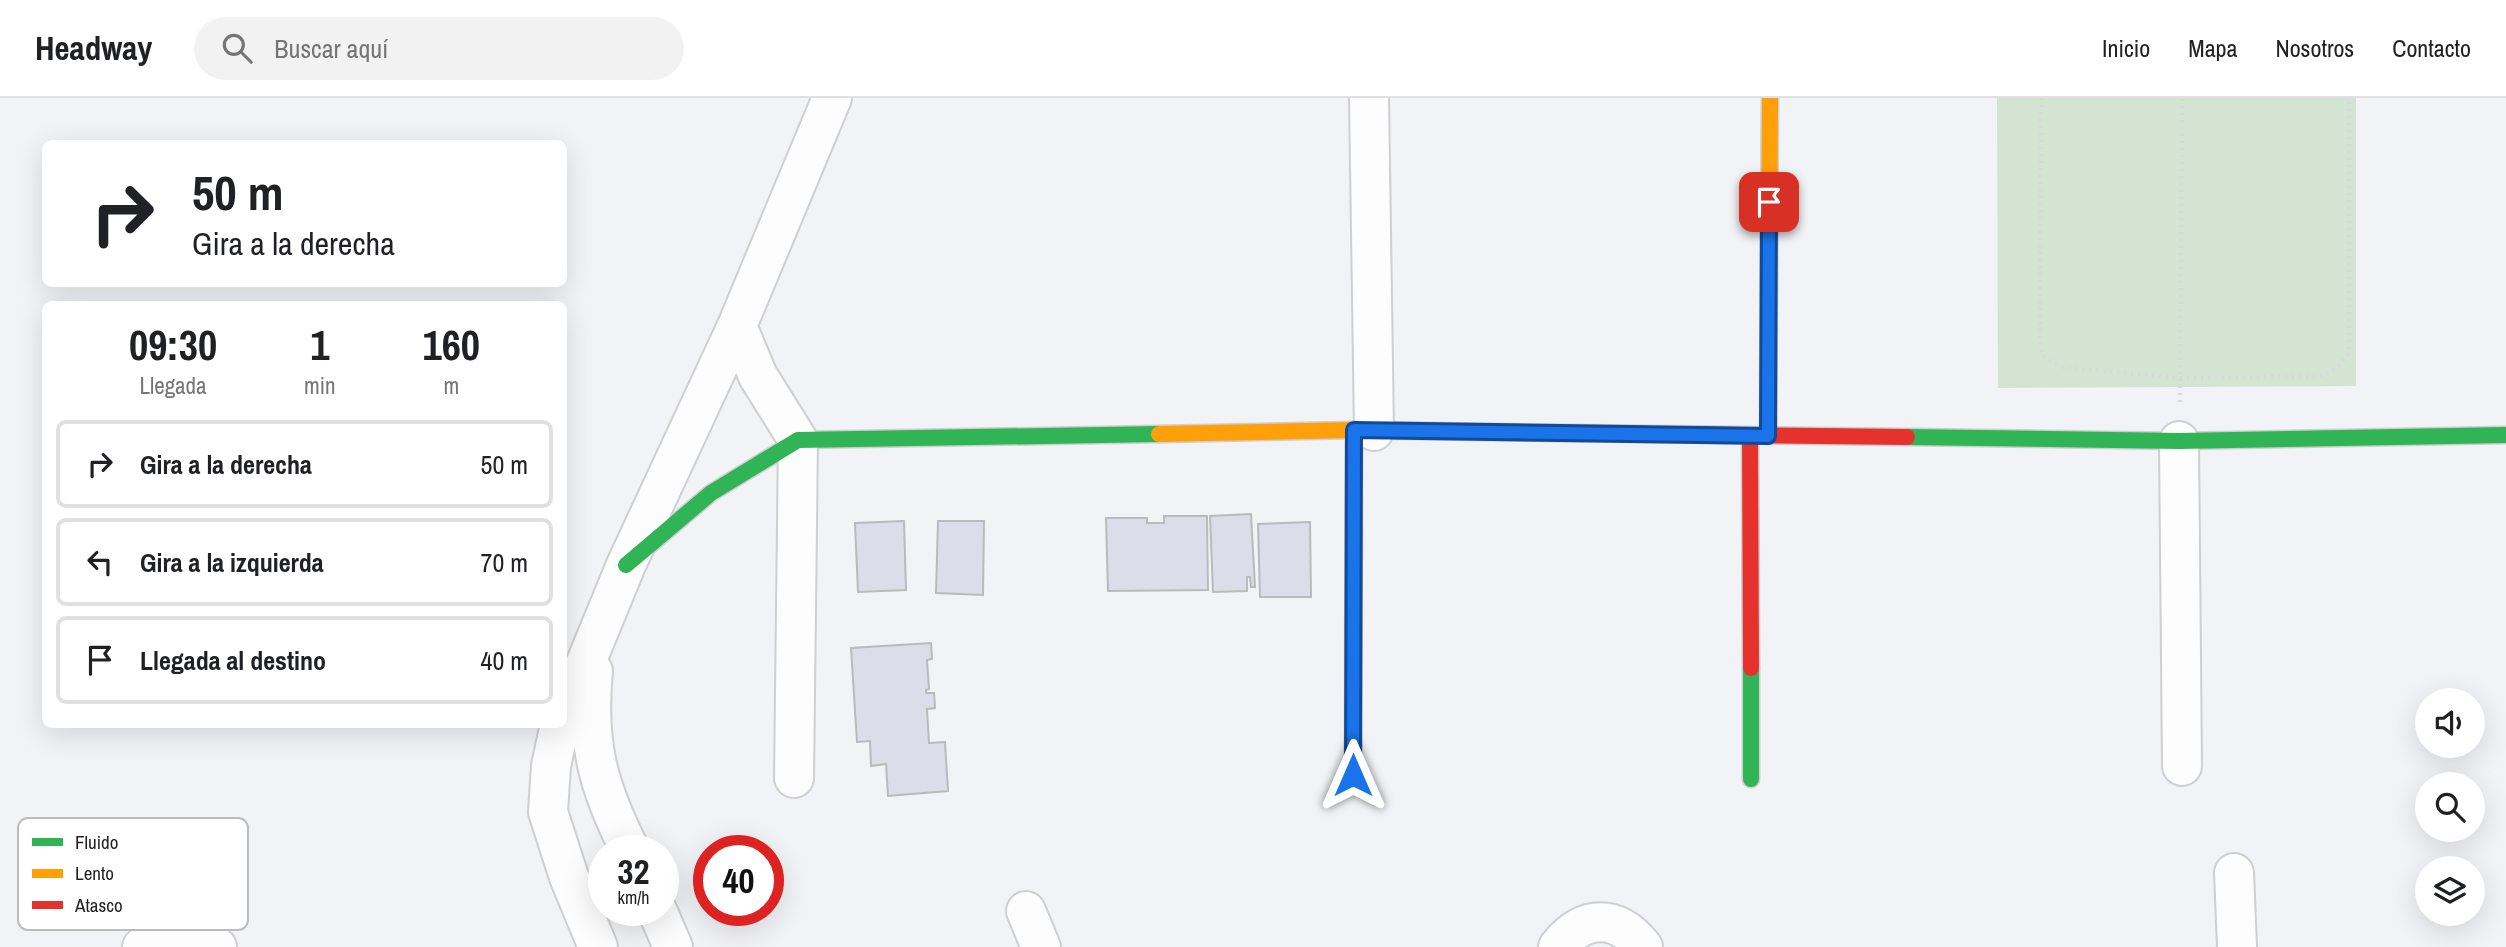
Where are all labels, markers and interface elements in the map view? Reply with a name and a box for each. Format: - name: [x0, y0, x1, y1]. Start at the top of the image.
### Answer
- search box: [194, 17, 684, 80]
- text: Headway: [35, 26, 152, 70]
- icon: search: [218, 29, 256, 67]
- text: Buscar aquí: [274, 31, 388, 66]
- text: Inicio: [2102, 32, 2150, 64]
- text: Mapa: [2188, 32, 2237, 64]
- text: Nosotros: [2275, 32, 2354, 64]
- text: Contacto: [2392, 32, 2471, 64]
- text: 50 m: [192, 159, 284, 225]
- icon: right: [77, 168, 168, 259]
- pin: [1739, 172, 1799, 232]
- icon: arrive: [1750, 183, 1788, 221]
- text: Gira a la derecha: [192, 222, 395, 265]
- text: 09:30: [129, 317, 217, 373]
- text: 1: [310, 317, 329, 373]
- text: 160: [423, 317, 480, 373]
- text: Llegada: [139, 370, 207, 401]
- text: min: [304, 370, 336, 401]
- text: m: [443, 370, 459, 401]
- icon: right: [81, 445, 119, 483]
- text: Gira a la derecha: [140, 447, 312, 482]
- text: 50 m: [481, 447, 528, 482]
- icon: left: [81, 543, 119, 581]
- text: Gira a la izquierda: [140, 545, 324, 580]
- text: 70 m: [481, 545, 528, 580]
- icon: arrive: [81, 641, 119, 679]
- text: Llegada al destino: [140, 643, 326, 678]
- text: 40 m: [481, 643, 528, 678]
- map controls: [2415, 688, 2485, 926]
- button: sound: [2415, 688, 2485, 758]
- position arrow: [1316, 738, 1390, 812]
- button: search: [2415, 772, 2485, 842]
- legend: [18, 818, 248, 930]
- text: Fluido: [75, 829, 118, 855]
- speed limit sign: 40: [693, 835, 784, 926]
- text: 32: [618, 848, 649, 895]
- button: layers: [2415, 856, 2485, 926]
- text: Lento: [75, 860, 114, 886]
- text: km/h: [618, 885, 650, 910]
- text: Atasco: [74, 892, 123, 918]

